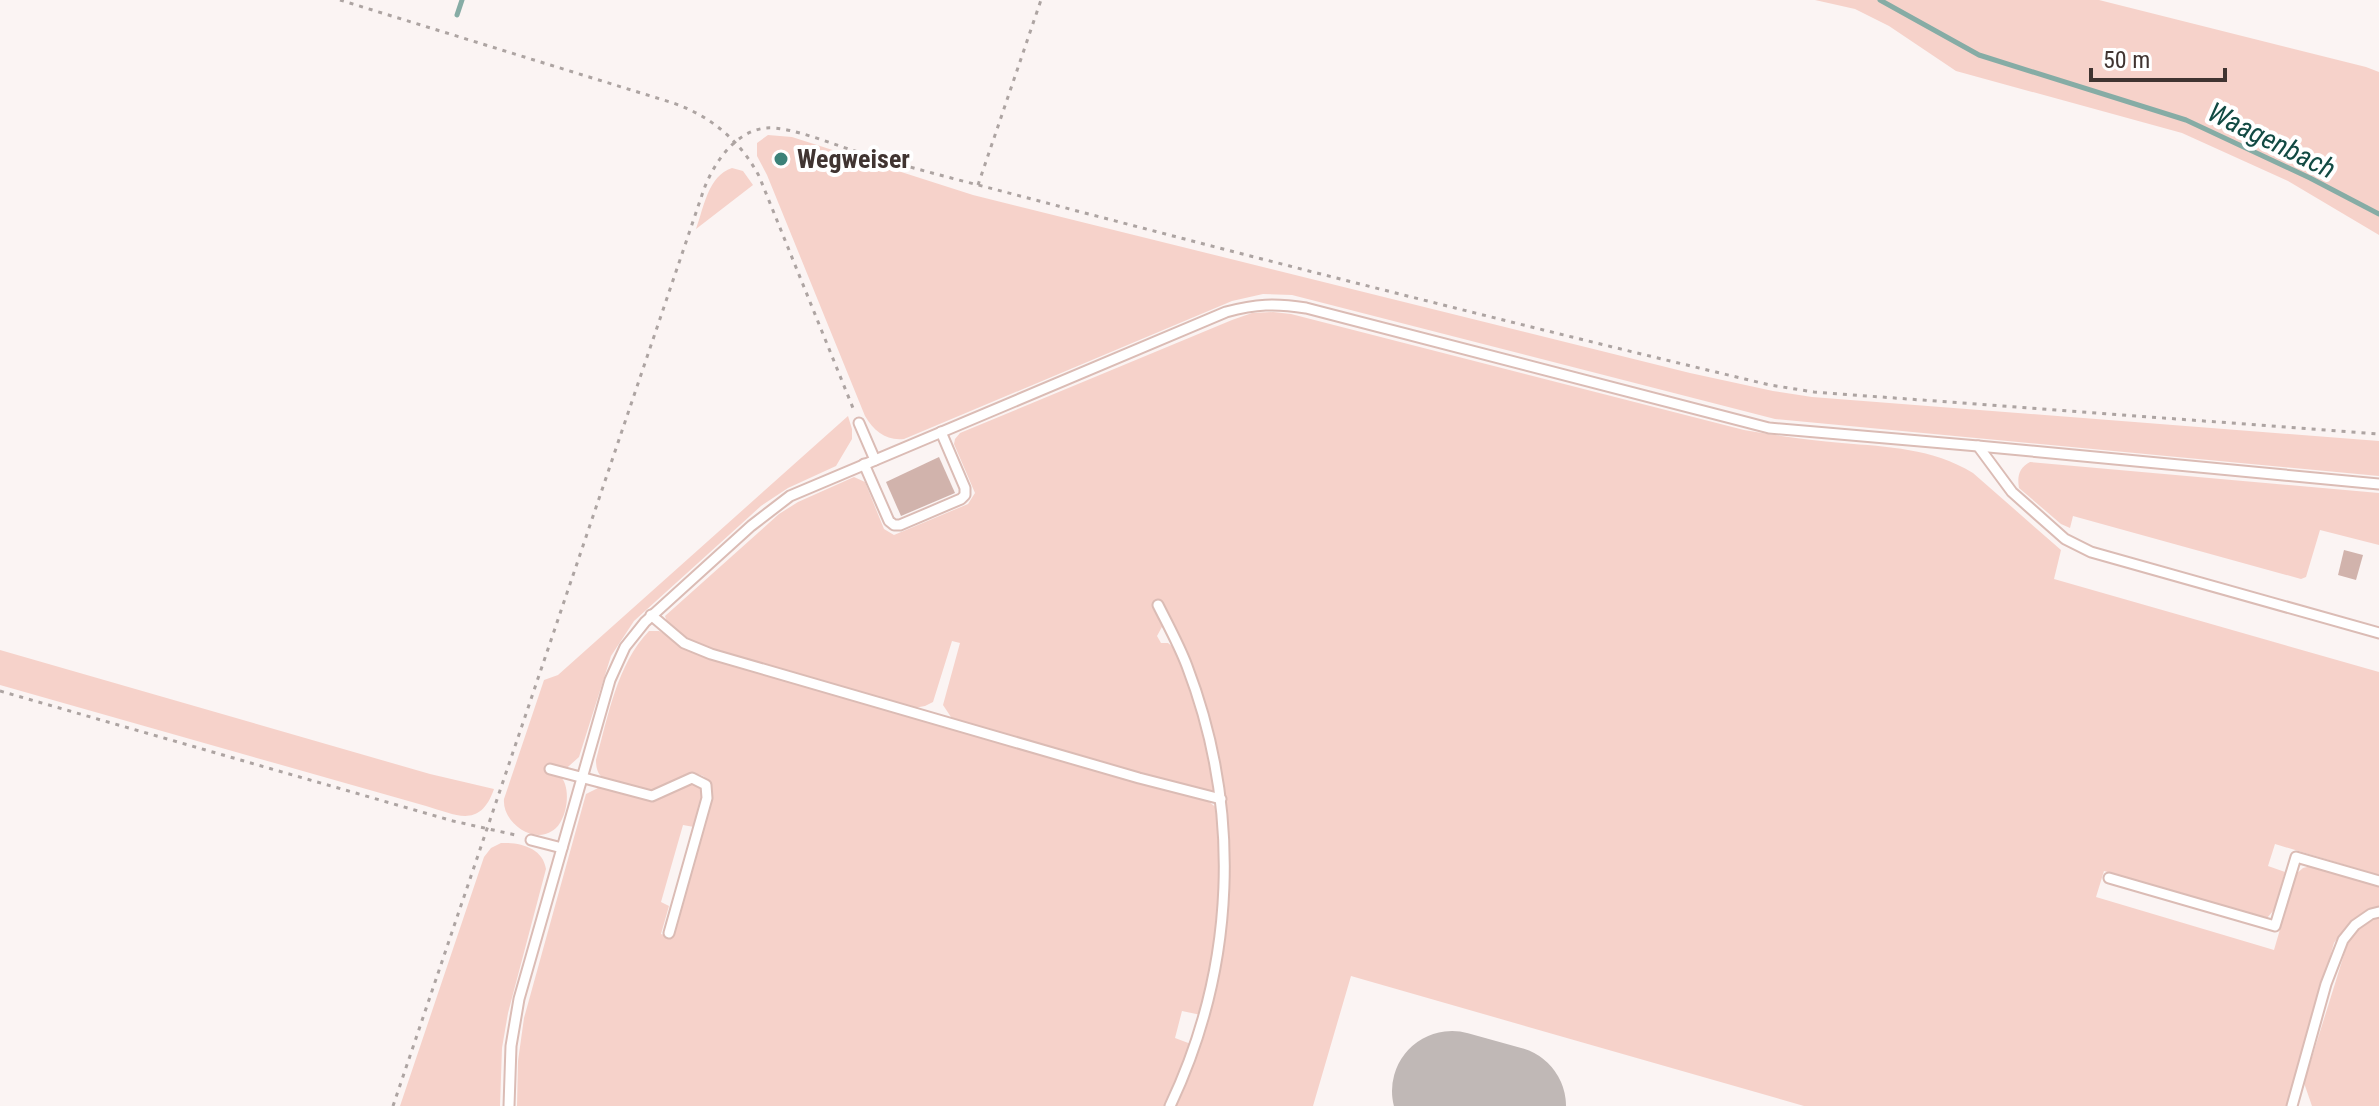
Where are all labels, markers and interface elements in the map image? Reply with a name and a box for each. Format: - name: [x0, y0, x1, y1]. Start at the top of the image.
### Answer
- scale bar: [2091, 32, 2225, 82]
- text: 50 m: [2103, 46, 2150, 74]
- water label: Waagenbach: [2203, 95, 2341, 185]
- place label: Wegweiser: [797, 144, 910, 174]
- marker: Wegweiser: [772, 150, 790, 168]

